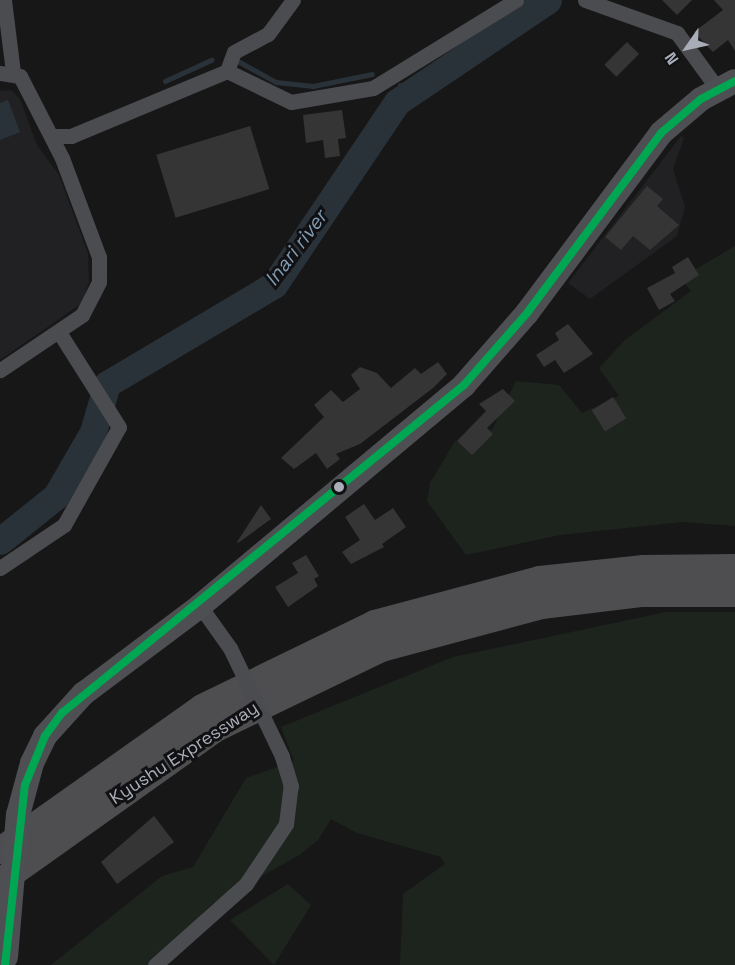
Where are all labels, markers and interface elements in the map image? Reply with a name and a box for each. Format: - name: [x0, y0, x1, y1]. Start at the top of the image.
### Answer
- north arrow: [657, 18, 717, 78]
- text: N: [660, 48, 683, 69]
- water label: Inari river: [260, 205, 332, 291]
- unlabelled marker: [333, 481, 345, 493]
- street label: Kyushu Expressway: [106, 697, 262, 809]

